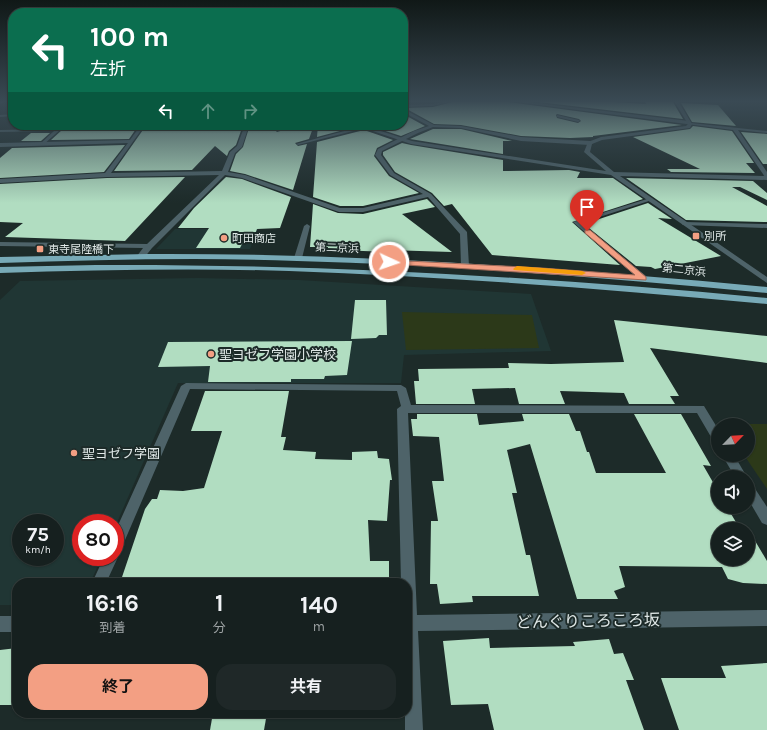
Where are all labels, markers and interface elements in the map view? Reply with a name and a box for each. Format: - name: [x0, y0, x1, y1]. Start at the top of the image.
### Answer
- text: 100 m: [90, 20, 169, 53]
- icon: left: [24, 24, 76, 76]
- text: 左折: [90, 58, 126, 80]
- icon: left: [155, 100, 177, 122]
- icon: ahead: [197, 100, 219, 122]
- icon: right: [239, 100, 261, 122]
- pin: [570, 190, 604, 231]
- icon: arrive: [576, 196, 598, 218]
- place label: 別所: [704, 230, 727, 243]
- marker: 別所: [691, 231, 701, 241]
- place label: 町田商店: [232, 232, 276, 245]
- marker: 町田商店: [219, 233, 229, 243]
- street label: 第二京浜: [315, 241, 359, 255]
- position arrow: [368, 241, 410, 283]
- place label: 東寺尾陸橋下: [48, 243, 114, 256]
- marker: 東寺尾陸橋下: [35, 244, 45, 254]
- street label: 第二京浜: [661, 261, 707, 279]
- place label: 聖ヨゼフ学園小学校: [219, 347, 336, 362]
- marker: 聖ヨゼフ学園小学校: [206, 349, 216, 359]
- north arrow: [711, 418, 755, 462]
- map controls: [711, 418, 755, 566]
- place label: 聖ヨゼフ学園: [82, 446, 160, 461]
- marker: 聖ヨゼフ学園: [69, 448, 79, 458]
- button: sound: [711, 470, 755, 514]
- speed limit sign: 80: [72, 514, 124, 566]
- button: layers: [711, 522, 755, 566]
- text: 75: [27, 523, 49, 546]
- text: km/h: [25, 544, 51, 556]
- text: 16:16: [86, 589, 139, 617]
- text: 1: [215, 589, 224, 617]
- text: 140: [300, 591, 338, 619]
- street label: どんぐりころころ坂: [516, 610, 660, 632]
- text: m: [313, 619, 325, 634]
- text: 到着: [99, 620, 125, 635]
- text: 分: [213, 620, 226, 635]
- button: 終了: [28, 664, 208, 710]
- button: 共有: [216, 664, 396, 710]

